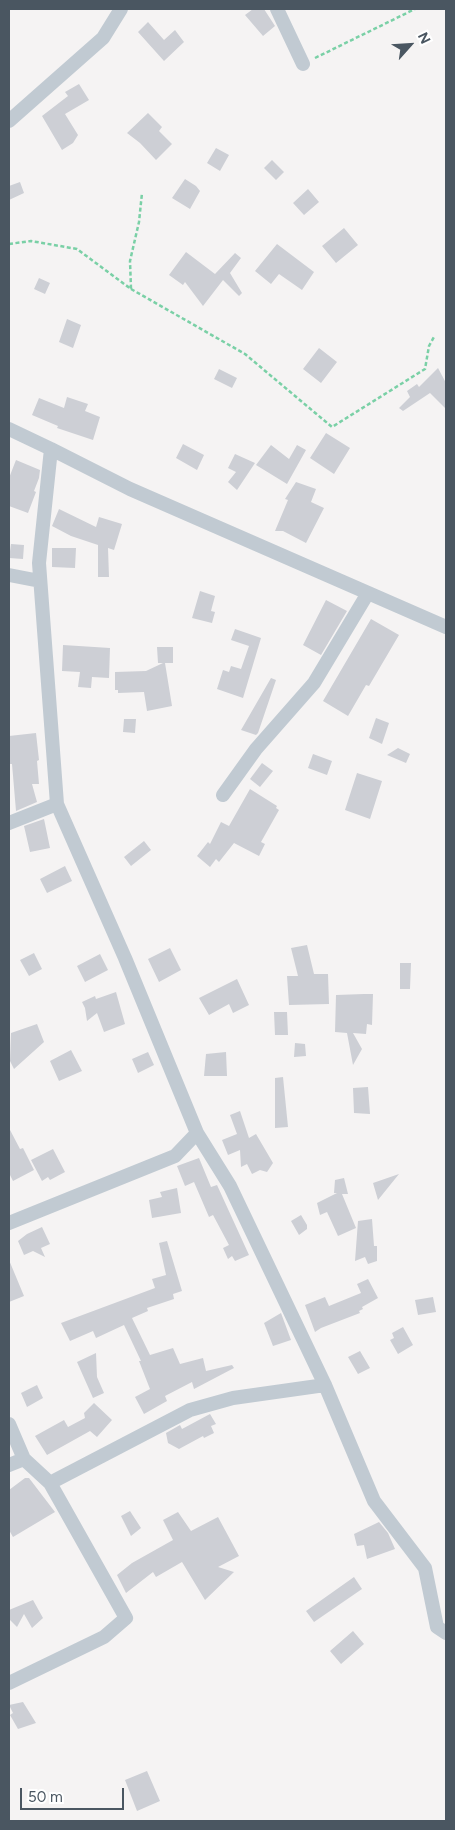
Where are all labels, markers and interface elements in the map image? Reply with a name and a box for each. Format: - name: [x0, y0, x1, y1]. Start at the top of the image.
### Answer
- north arrow: [385, 20, 435, 70]
- text: N: [414, 30, 434, 47]
- scale bar: [22, 1778, 126, 1810]
- text: 50 m: [28, 1788, 63, 1806]

